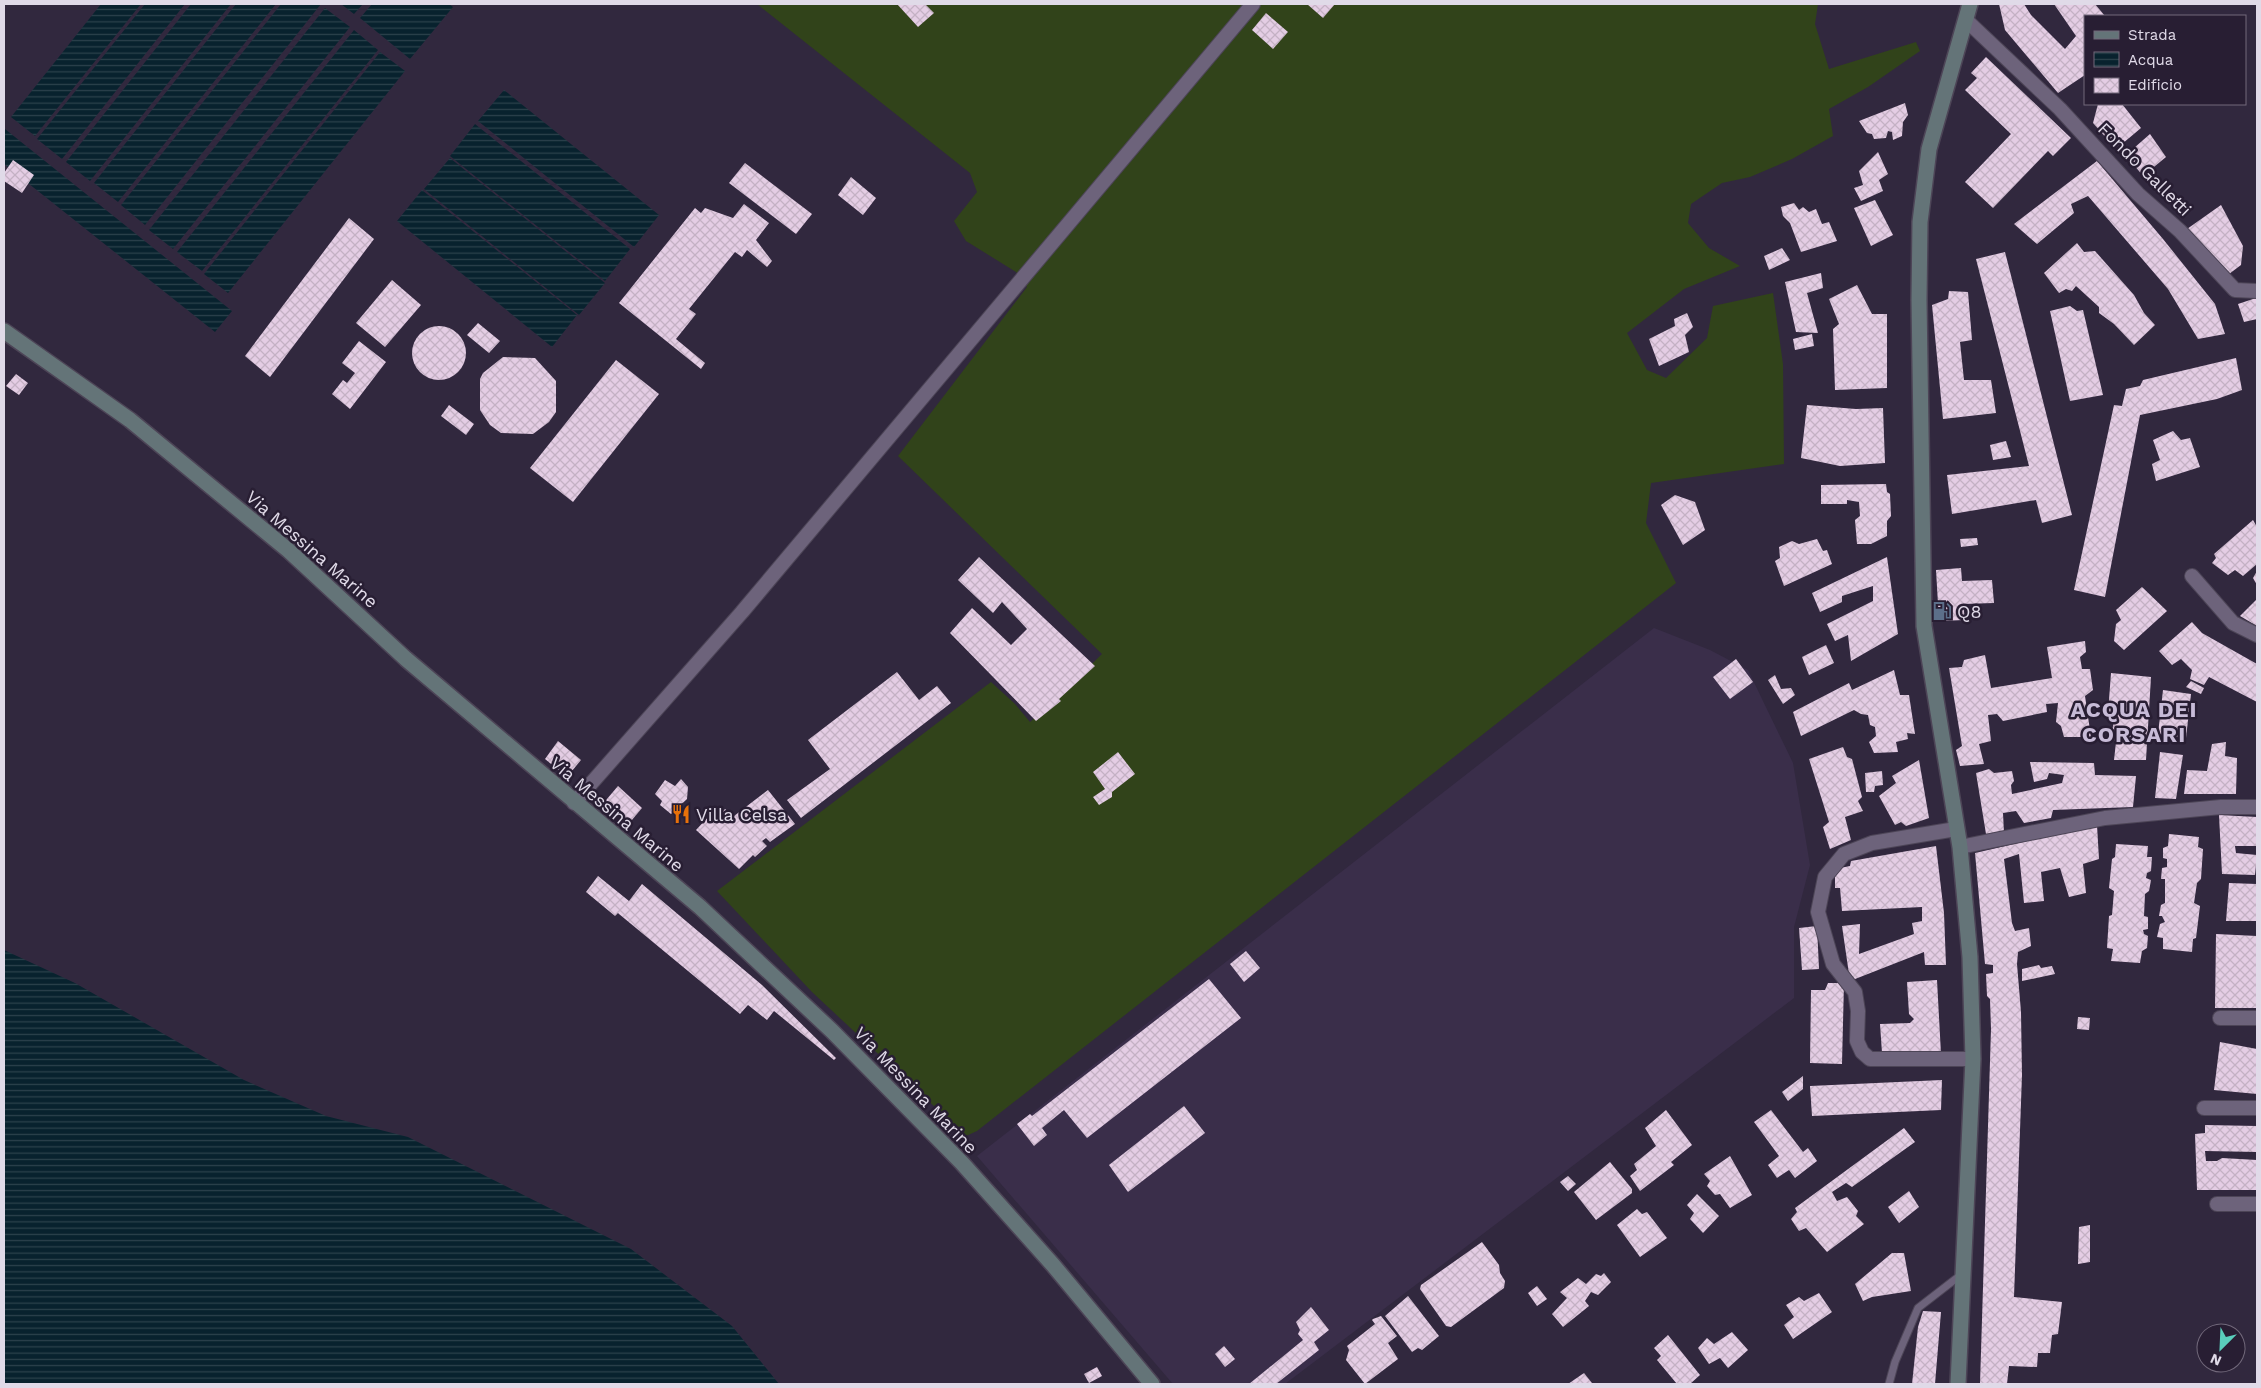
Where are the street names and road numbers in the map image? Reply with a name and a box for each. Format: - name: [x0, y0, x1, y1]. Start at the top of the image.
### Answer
- street label: Fondo Galletti: [2094, 118, 2196, 220]
- street label: Via Messina Marine: [242, 486, 382, 612]
- street label: Via Messina Marine: [546, 752, 688, 876]
- street label: Via Messina Marine: [850, 1022, 982, 1158]

